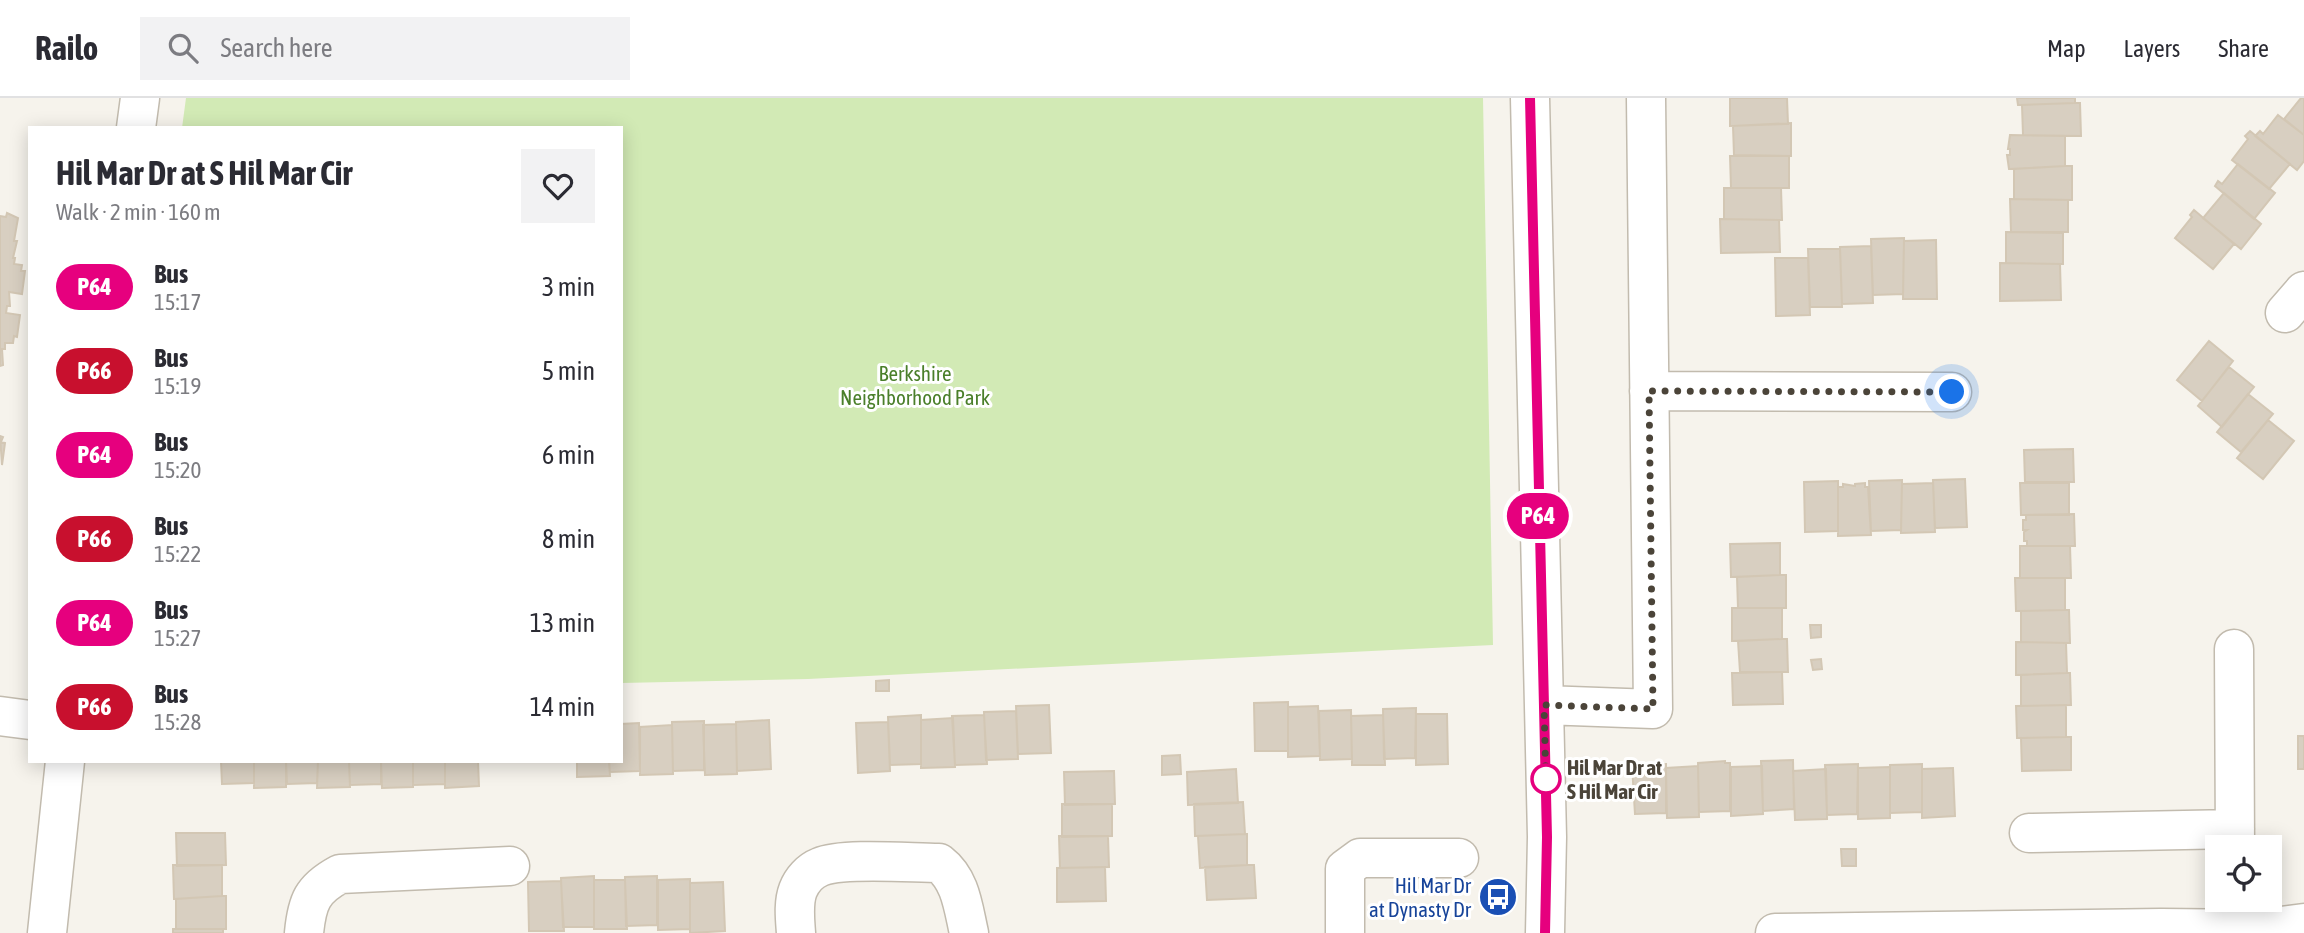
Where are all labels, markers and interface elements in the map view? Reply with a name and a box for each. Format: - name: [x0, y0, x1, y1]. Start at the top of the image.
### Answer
- search box: [140, 17, 630, 80]
- text: Railo: [35, 29, 98, 67]
- icon: search: [164, 29, 202, 67]
- text: Search here: [220, 33, 333, 63]
- text: Map: [2047, 35, 2086, 62]
- text: Layers: [2124, 35, 2180, 62]
- text: Share: [2218, 35, 2269, 62]
- button: heart: [521, 149, 595, 223]
- text: Hil Mar Dr at S Hil Mar Cir: [56, 154, 352, 192]
- text: Walk · 2 min · 160 m: [56, 199, 220, 225]
- text: Bus: [154, 259, 188, 289]
- text: 3 min: [542, 272, 595, 302]
- text: P64: [77, 273, 112, 300]
- text: 15:17: [154, 289, 201, 315]
- text: Bus: [154, 343, 188, 373]
- text: 5 min: [542, 356, 595, 386]
- text: P66: [77, 357, 112, 384]
- park label: Berkshire Neighborhood Park: [840, 361, 990, 409]
- text: 15:19: [154, 373, 201, 399]
- your location: [1934, 374, 1969, 409]
- text: Bus: [154, 427, 188, 457]
- text: 6 min: [542, 440, 595, 470]
- text: P64: [77, 441, 112, 468]
- text: 15:20: [154, 457, 201, 483]
- line badge: P64: [1498, 493, 1578, 539]
- text: P64: [1521, 502, 1555, 529]
- text: Bus: [154, 511, 188, 541]
- text: 8 min: [542, 524, 595, 554]
- text: P66: [77, 525, 112, 552]
- text: 15:22: [154, 541, 201, 567]
- text: Bus: [154, 595, 188, 625]
- text: 13 min: [530, 608, 595, 638]
- text: P64: [77, 609, 112, 636]
- text: 15:27: [154, 625, 201, 651]
- text: Bus: [154, 679, 188, 709]
- text: 14 min: [530, 692, 595, 722]
- text: P66: [77, 693, 112, 720]
- text: 15:28: [154, 709, 201, 735]
- place label: Hil Mar Dr at S Hil Mar Cir: [1567, 755, 1662, 803]
- marker: Hil Mar Dr at S Hil Mar Cir: [1531, 764, 1561, 794]
- map controls: [2205, 835, 2282, 912]
- button: locate: [2205, 835, 2282, 912]
- place label: Hil Mar Dr at Dynasty Dr: [1369, 873, 1472, 921]
- bus stop icon: Hil Mar Dr at Dynasty Dr: [1477, 876, 1519, 918]

